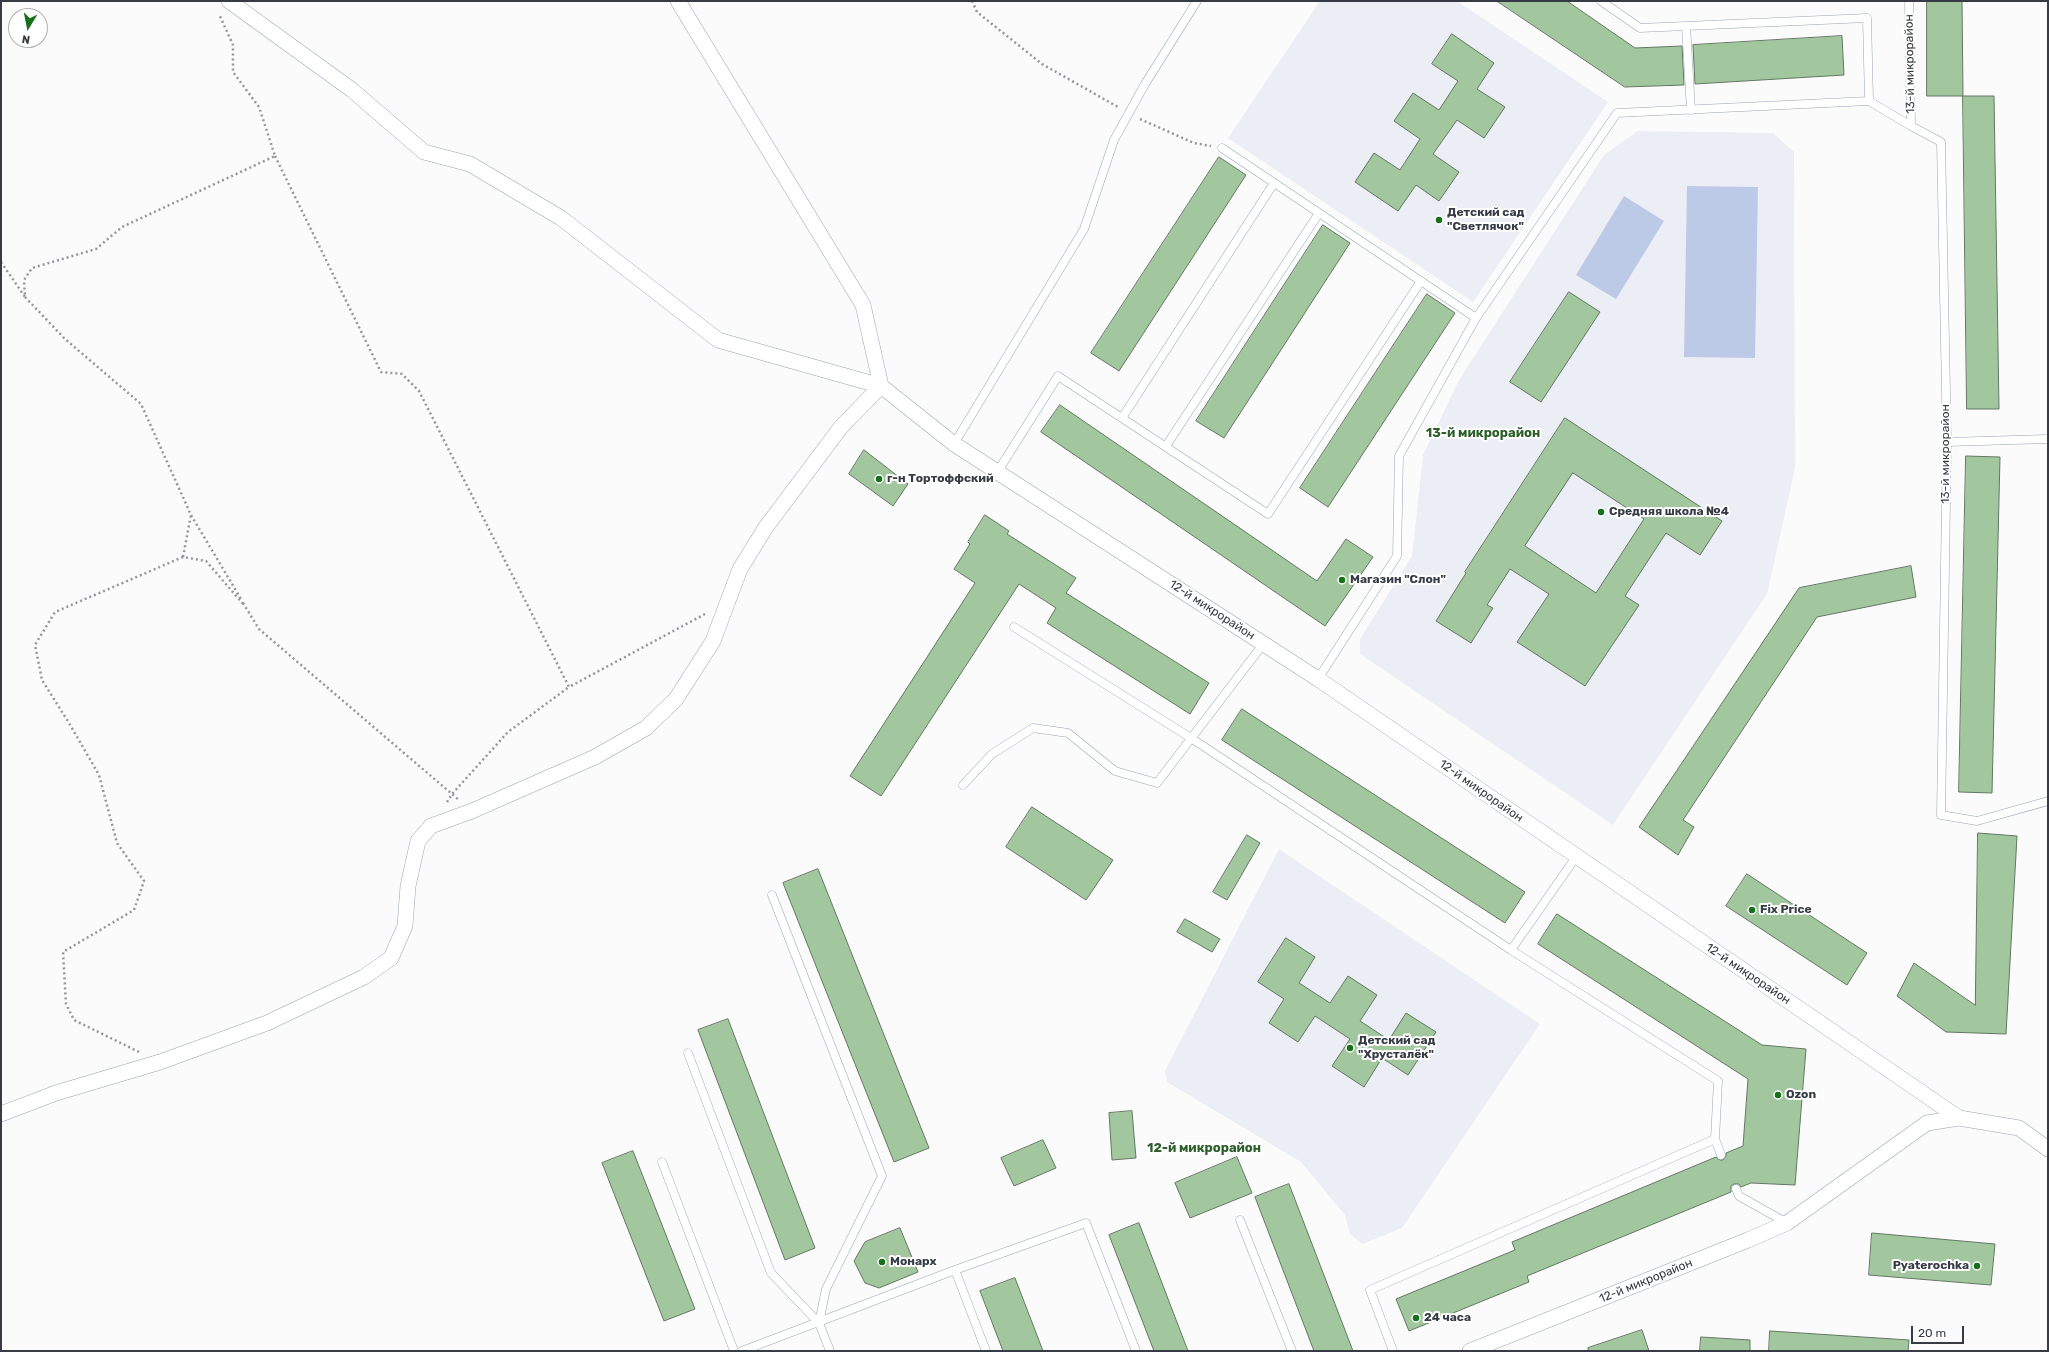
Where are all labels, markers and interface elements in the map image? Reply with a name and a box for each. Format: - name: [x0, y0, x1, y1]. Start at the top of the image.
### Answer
- north arrow: [8, 8, 48, 48]
- street label: 13-й микрорайон: [1902, 14, 1918, 114]
- text: N: [21, 32, 31, 46]
- place label: Детский сад "Светлячок": [1447, 206, 1524, 234]
- marker: Детский сад "Светлячок": [1434, 215, 1444, 225]
- street label: 13-й микрорайон: [1939, 404, 1953, 504]
- district label: 13-й микрорайон: [1426, 425, 1540, 441]
- place label: г-н Тортоффский: [887, 472, 994, 486]
- marker: г-н Тортоффский: [874, 474, 884, 484]
- place label: Средняя школа №4: [1609, 505, 1729, 519]
- marker: Средняя школа №4: [1596, 507, 1606, 517]
- place label: Магазин "Слон": [1350, 573, 1446, 587]
- marker: Магазин "Слон": [1337, 575, 1347, 585]
- street label: 12-й микрорайон: [1166, 577, 1258, 643]
- street label: 12-й микрорайон: [1436, 757, 1526, 825]
- place label: Fix Price: [1760, 903, 1812, 917]
- marker: Fix Price: [1747, 905, 1757, 915]
- street label: 12-й микрорайон: [1703, 940, 1793, 1008]
- place label: Детский сад "Хрусталёк": [1358, 1034, 1435, 1062]
- marker: Детский сад "Хрусталёк": [1345, 1043, 1355, 1053]
- place label: Ozon: [1786, 1088, 1816, 1102]
- marker: Ozon: [1773, 1090, 1783, 1100]
- district label: 12-й микрорайон: [1147, 1140, 1261, 1156]
- place label: Монарх: [890, 1255, 937, 1269]
- street label: 12-й микрорайон: [1597, 1256, 1695, 1306]
- marker: Монарх: [877, 1257, 887, 1267]
- place label: Pyaterochka: [1893, 1259, 1969, 1273]
- marker: Pyaterochka: [1972, 1261, 1982, 1271]
- place label: 24 часа: [1424, 1311, 1471, 1325]
- marker: 24 часа: [1411, 1313, 1421, 1323]
- scale bar: [1913, 1318, 1966, 1344]
- text: 20 m: [1918, 1326, 1946, 1340]

